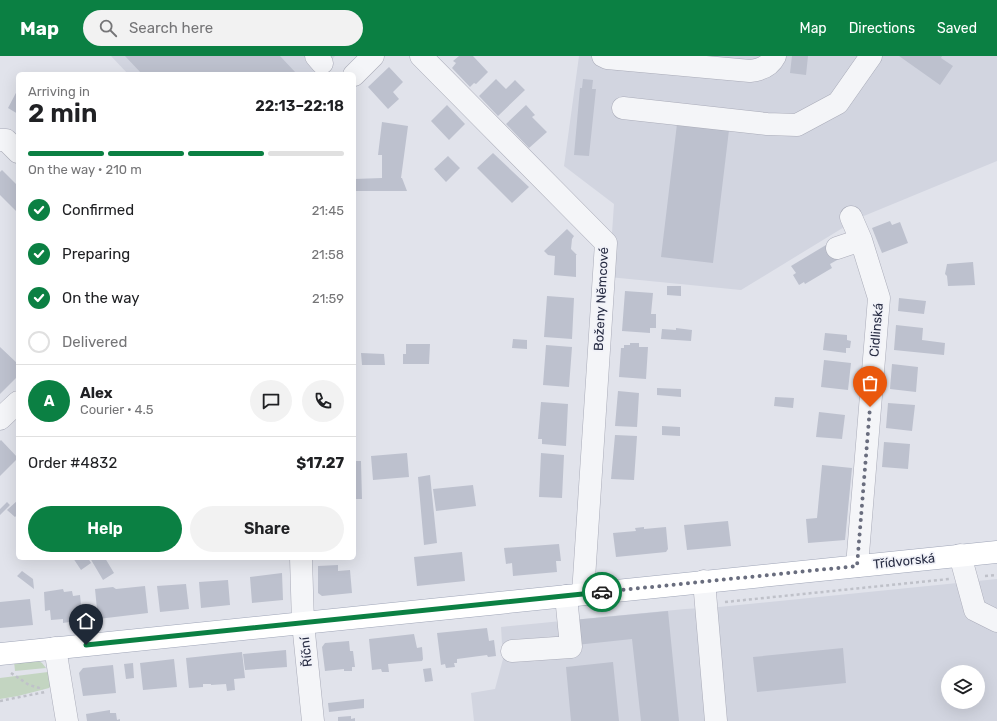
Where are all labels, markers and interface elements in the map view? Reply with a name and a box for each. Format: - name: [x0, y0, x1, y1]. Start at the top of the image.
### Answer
- search box: [83, 10, 363, 46]
- text: Map: [20, 17, 59, 40]
- icon: search: [97, 17, 119, 39]
- text: Search here: [129, 19, 213, 37]
- text: Map: [800, 20, 827, 37]
- text: Directions: [849, 20, 915, 37]
- text: Saved: [937, 20, 977, 37]
- text: Arriving in: [28, 84, 90, 99]
- text: 22:13–22:18: [255, 97, 344, 115]
- text: 2 min: [28, 98, 97, 129]
- text: On the way · 210 m: [28, 162, 142, 177]
- icon: check: [28, 199, 50, 221]
- text: Confirmed: [62, 201, 134, 219]
- text: 21:45: [312, 203, 344, 218]
- icon: check: [28, 243, 50, 265]
- text: Preparing: [62, 245, 130, 263]
- text: 21:58: [311, 247, 344, 262]
- street label: Boženy Němcové: [591, 247, 611, 351]
- icon: check: [28, 287, 50, 309]
- text: On the way: [62, 289, 140, 307]
- text: 21:59: [312, 291, 344, 306]
- street label: Cidlinská: [866, 302, 886, 358]
- text: Delivered: [62, 333, 127, 351]
- pin: [853, 366, 887, 407]
- icon: bag: [859, 372, 881, 394]
- button: chat: [250, 380, 292, 422]
- button: phone: [302, 380, 344, 422]
- text: Alex: [80, 384, 113, 402]
- text: A: [44, 392, 54, 410]
- text: Courier · 4.5: [80, 402, 154, 417]
- text: Order #4832: [28, 454, 117, 472]
- text: $17.27: [296, 454, 344, 472]
- button: Help: [28, 506, 182, 552]
- button: Share: [190, 506, 344, 552]
- street label: Třídvorská: [872, 550, 936, 572]
- courier: [582, 572, 622, 612]
- icon: car: [591, 581, 613, 603]
- pin: [69, 604, 103, 645]
- icon: home: [75, 610, 97, 632]
- street label: Říční: [297, 636, 315, 668]
- map controls: [941, 665, 985, 709]
- button: layers: [941, 665, 985, 709]

